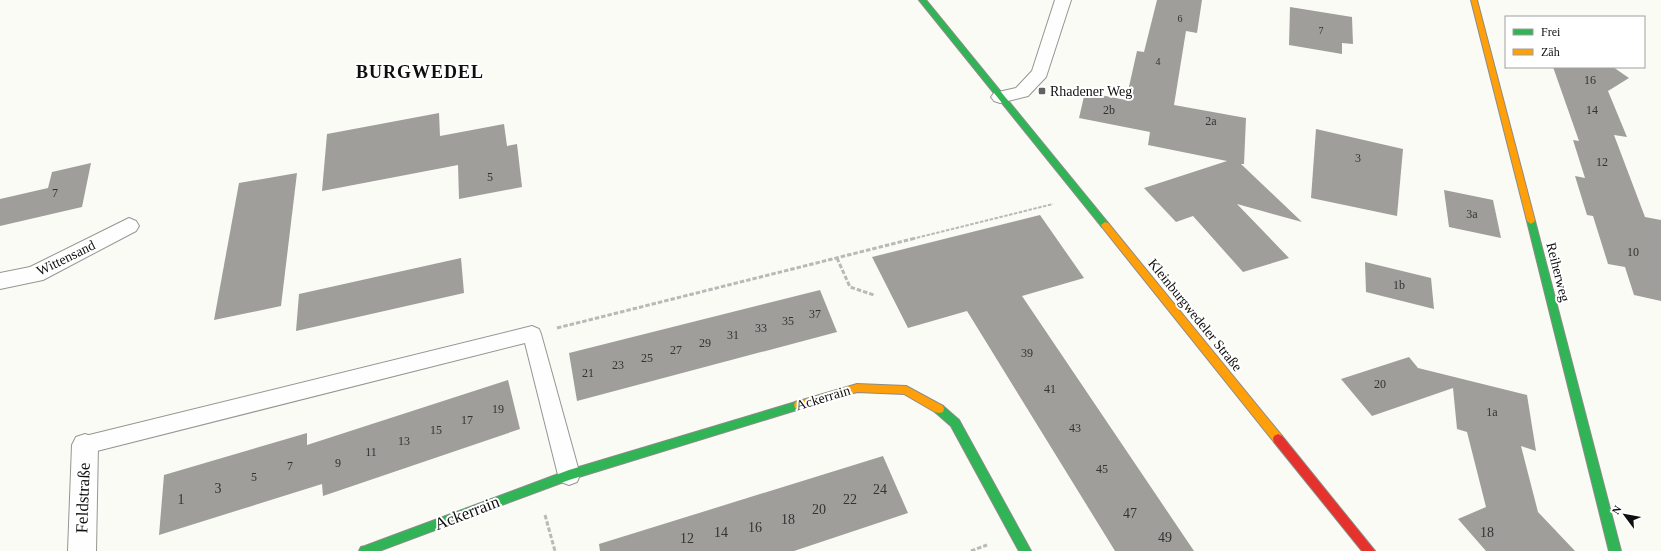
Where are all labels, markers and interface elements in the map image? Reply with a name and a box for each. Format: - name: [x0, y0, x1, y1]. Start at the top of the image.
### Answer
- house number: 6: [1178, 13, 1183, 24]
- legend: [1505, 16, 1645, 68]
- house number: 7: [1319, 25, 1324, 36]
- text: Frei: [1541, 25, 1561, 39]
- text: Zäh: [1541, 45, 1560, 59]
- house number: 4: [1156, 56, 1161, 67]
- district label: BURGWEDEL: [356, 62, 484, 82]
- house number: 16: [1584, 73, 1596, 87]
- place label: Rhadener Weg: [1050, 84, 1132, 99]
- marker: Rhadener Weg: [1037, 86, 1047, 96]
- house number: 2b: [1103, 103, 1115, 117]
- house number: 14: [1586, 103, 1598, 117]
- house number: 2a: [1205, 114, 1217, 128]
- house number: 3: [1355, 151, 1361, 165]
- house number: 12: [1596, 155, 1608, 169]
- house number: 5: [487, 170, 493, 184]
- house number: 7: [52, 186, 58, 200]
- house number: 3a: [1466, 207, 1478, 221]
- street label: Wittensand: [34, 237, 98, 279]
- street label: Reiherweg: [1543, 241, 1573, 303]
- house number: 10: [1627, 245, 1639, 259]
- street label: Kleinburgwedeler Straße: [1145, 256, 1245, 374]
- house number: 1b: [1393, 278, 1405, 292]
- house number: 37: [809, 307, 821, 321]
- house number: 35: [782, 314, 794, 328]
- house number: 33: [755, 321, 767, 335]
- house number: 31: [727, 328, 739, 342]
- house number: 29: [699, 336, 711, 350]
- house number: 27: [670, 343, 682, 357]
- house number: 39: [1021, 346, 1033, 360]
- house number: 25: [641, 351, 653, 365]
- house number: 23: [612, 358, 624, 372]
- house number: 21: [582, 366, 594, 380]
- house number: 20: [1374, 377, 1386, 391]
- house number: 41: [1044, 382, 1056, 396]
- street label: Ackerrain: [794, 383, 852, 413]
- house number: 19: [492, 402, 504, 416]
- house number: 1a: [1486, 405, 1498, 419]
- house number: 17: [461, 413, 473, 427]
- house number: 43: [1069, 421, 1081, 435]
- house number: 15: [430, 423, 442, 437]
- house number: 13: [398, 434, 410, 448]
- house number: 11: [365, 445, 377, 459]
- house number: 9: [335, 456, 341, 470]
- house number: 7: [287, 459, 293, 473]
- street label: Feldstraße: [72, 462, 94, 534]
- house number: 45: [1096, 462, 1108, 476]
- house number: 5: [251, 470, 257, 484]
- house number: 3: [215, 481, 222, 496]
- house number: 24: [873, 482, 887, 497]
- house number: 1: [178, 492, 185, 507]
- street label: Ackerrain: [432, 492, 503, 534]
- house number: 22: [843, 492, 857, 507]
- north arrow: [1605, 495, 1645, 535]
- house number: 20: [812, 502, 826, 517]
- text: N: [1609, 503, 1624, 516]
- house number: 47: [1123, 506, 1137, 521]
- house number: 18: [781, 512, 795, 527]
- house number: 16: [748, 520, 762, 535]
- house number: 14: [714, 525, 728, 540]
- house number: 18: [1480, 525, 1494, 540]
- house number: 49: [1158, 530, 1172, 545]
- house number: 12: [680, 531, 694, 546]

